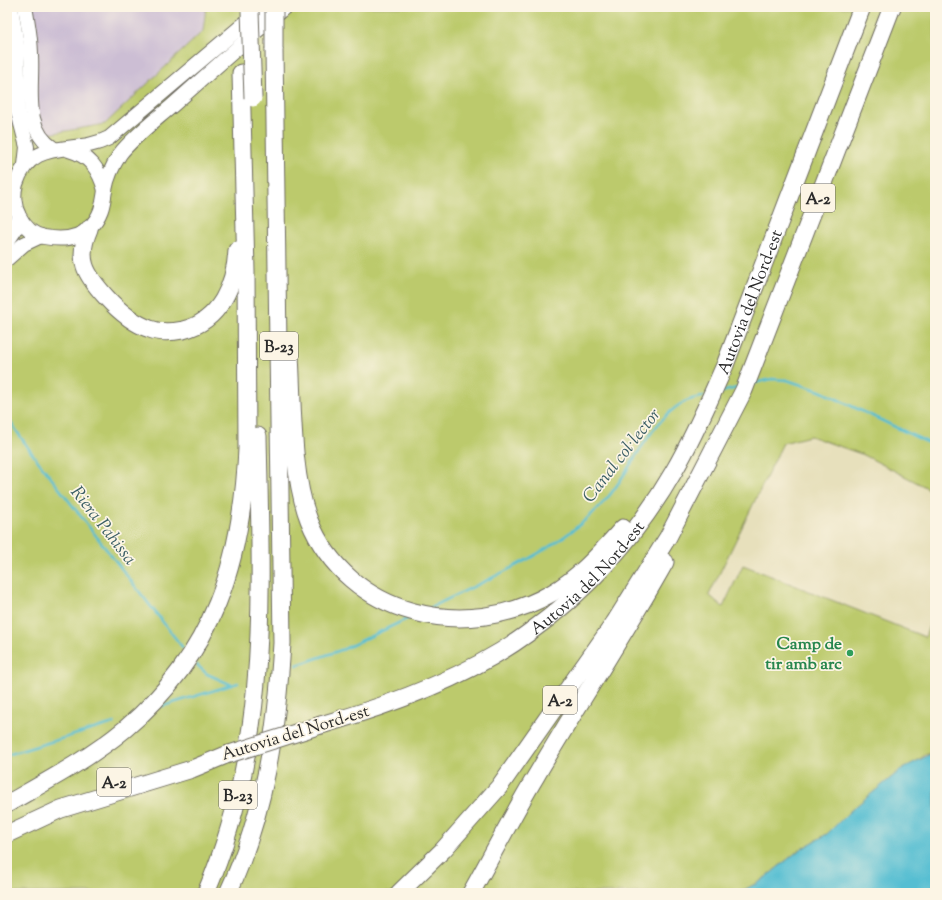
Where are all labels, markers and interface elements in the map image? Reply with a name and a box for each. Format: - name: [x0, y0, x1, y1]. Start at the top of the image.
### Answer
- road number: A-2: [801, 184, 835, 212]
- street label: Autovia del Nord-est: [712, 226, 790, 379]
- road number: B-23: [260, 332, 298, 360]
- water label: Canal col·lector: [577, 403, 668, 509]
- water label: Riera Pahissa: [63, 481, 142, 571]
- street label: Autovia del Nord-est: [526, 517, 651, 642]
- place label: Camp de tir amb arc: [765, 633, 842, 677]
- marker: Camp de tir amb arc: [845, 648, 855, 658]
- road number: A-2: [543, 686, 577, 714]
- street label: Autovia del Nord-est: [219, 700, 372, 768]
- road number: A-2: [97, 768, 131, 796]
- road number: B-23: [219, 781, 257, 809]

